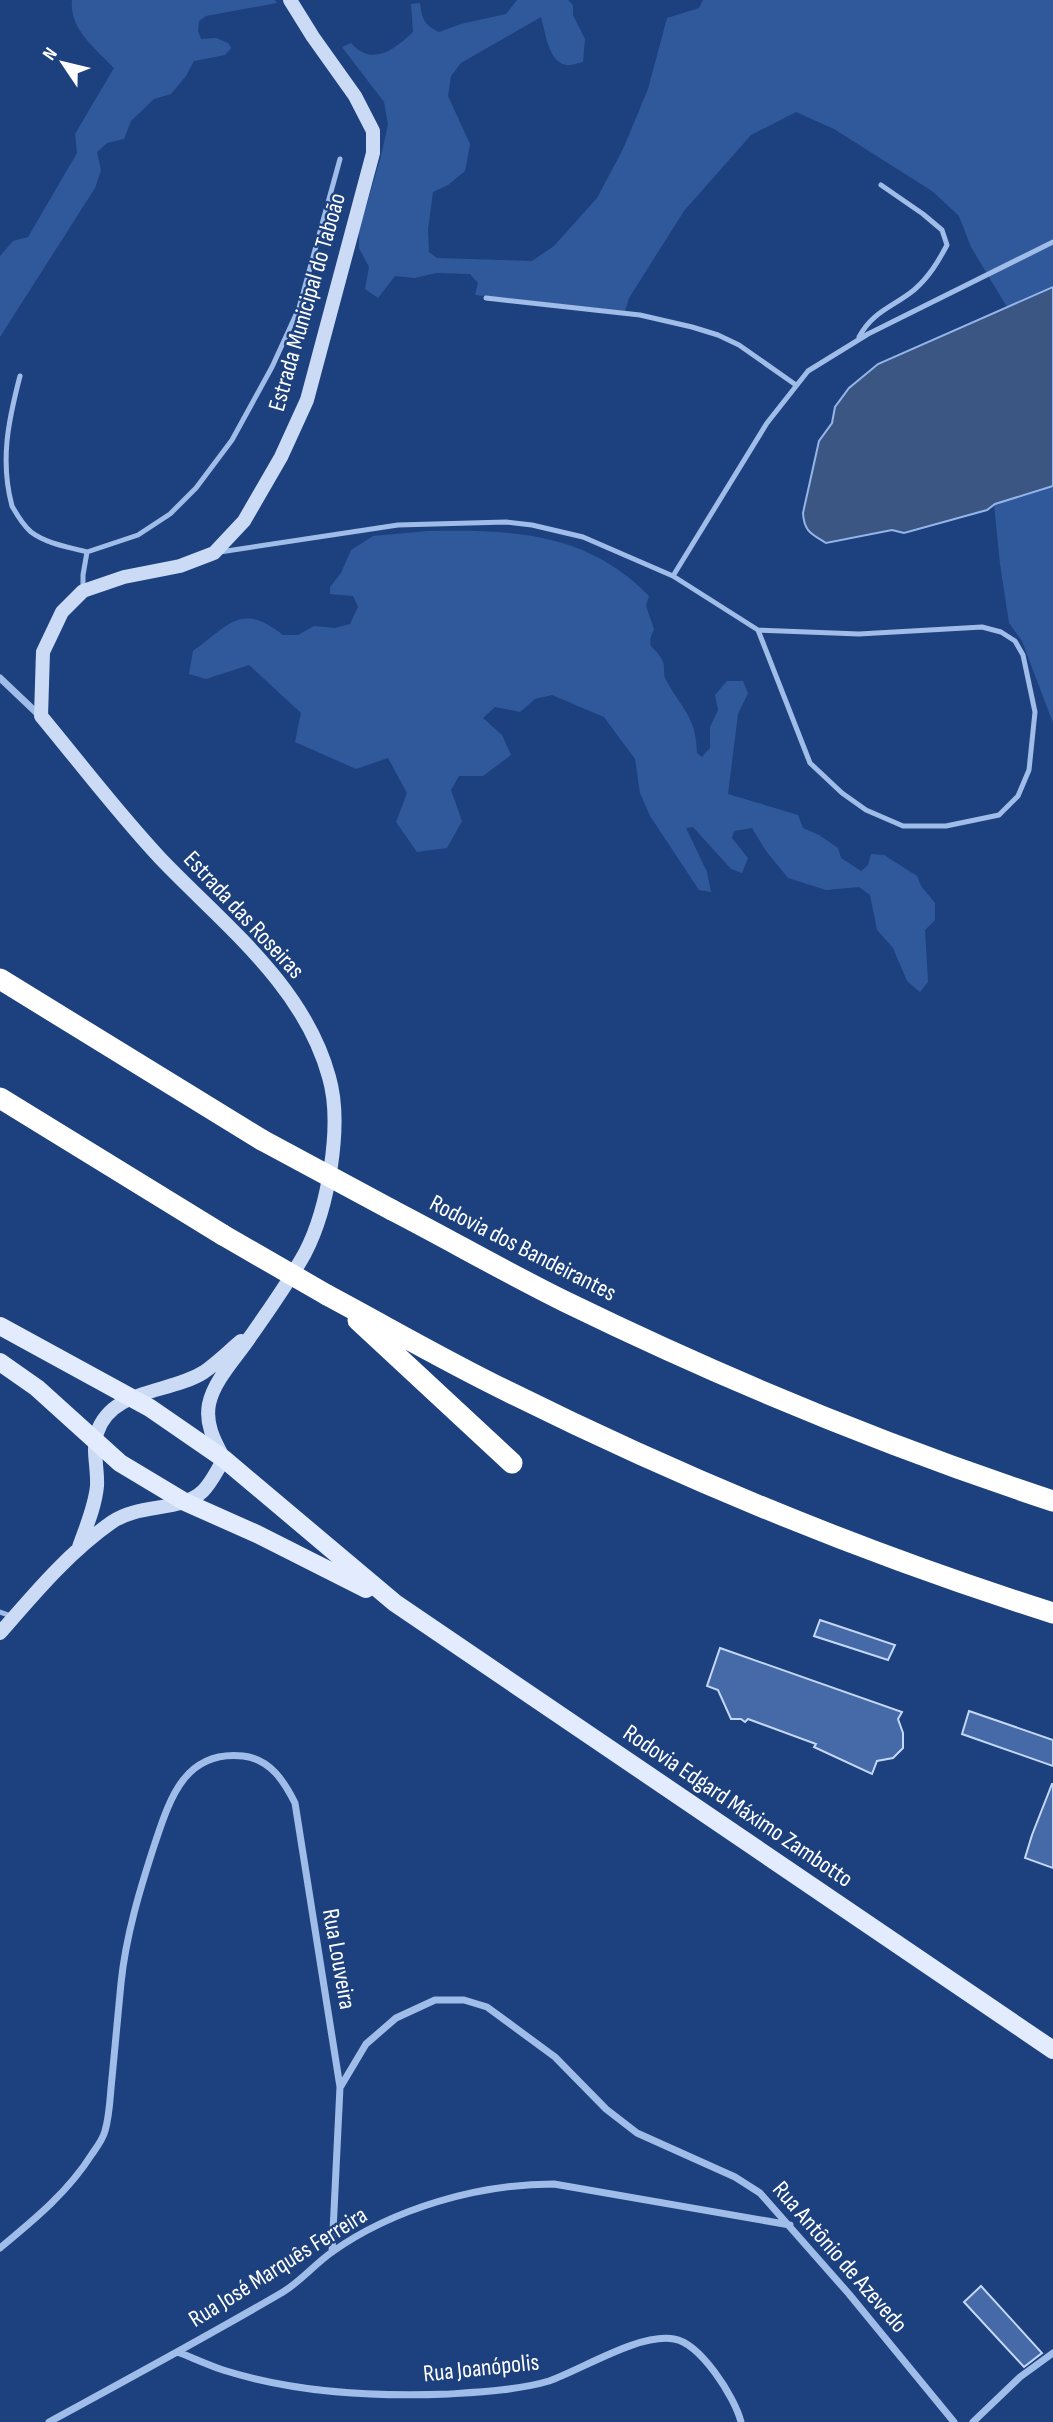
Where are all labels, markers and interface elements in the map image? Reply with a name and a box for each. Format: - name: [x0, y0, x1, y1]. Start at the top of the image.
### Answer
- north arrow: [28, 28, 98, 98]
- text: N: [38, 43, 63, 65]
- street label: Estrada Municipal do Taboão: [262, 190, 352, 414]
- street label: Estrada das Roseiras: [177, 845, 311, 985]
- street label: Rodovia dos Bandeirantes: [425, 1188, 621, 1308]
- street label: Rodovia Edgard Máximo Zambotto: [618, 1718, 858, 1894]
- street label: Rua Louveira: [316, 1906, 362, 2012]
- street label: Rua Antônio de Azevedo: [766, 2175, 914, 2339]
- street label: Rua José Marquês Ferreira: [183, 2200, 373, 2334]
- street label: Rua Joanópolis: [422, 2347, 540, 2389]

